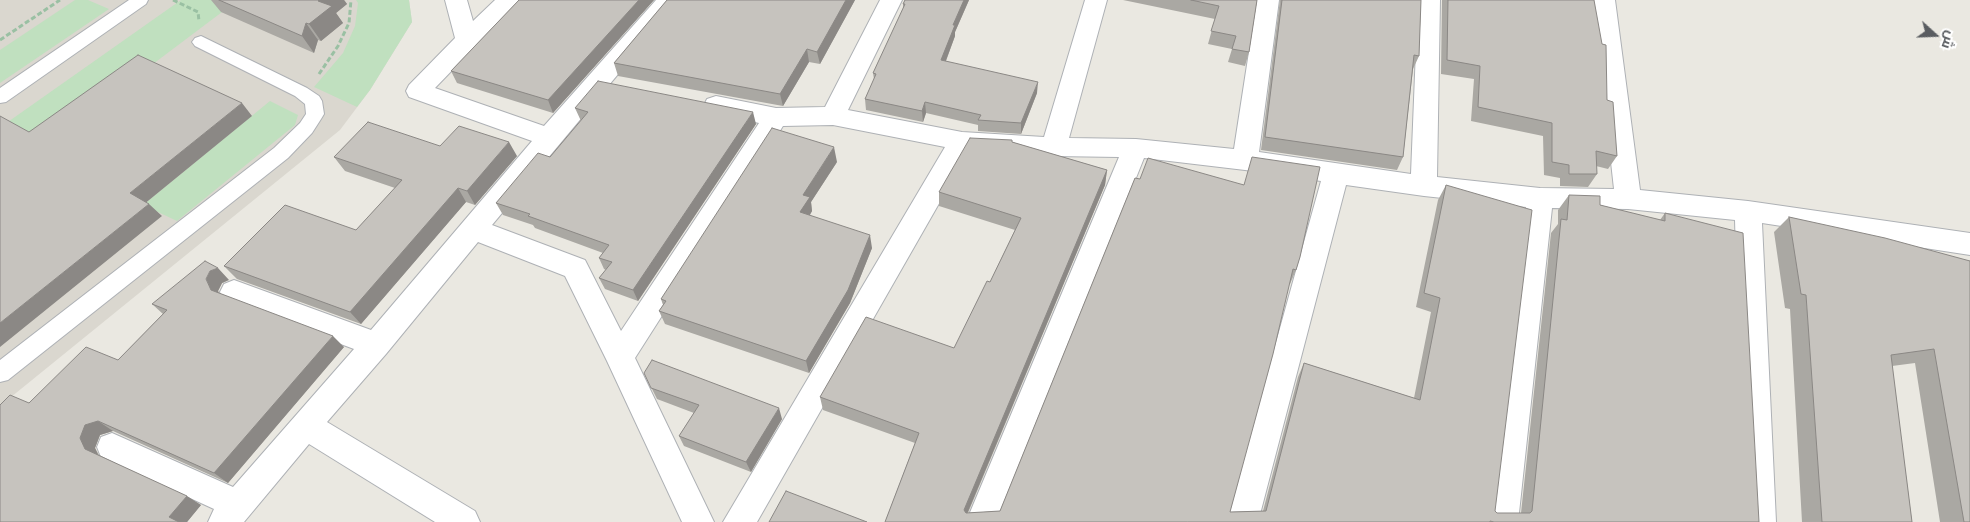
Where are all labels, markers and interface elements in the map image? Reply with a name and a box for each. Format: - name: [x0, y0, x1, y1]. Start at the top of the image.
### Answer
- north arrow: [1910, 10, 1960, 60]
- text: ش: [1939, 29, 1960, 51]

